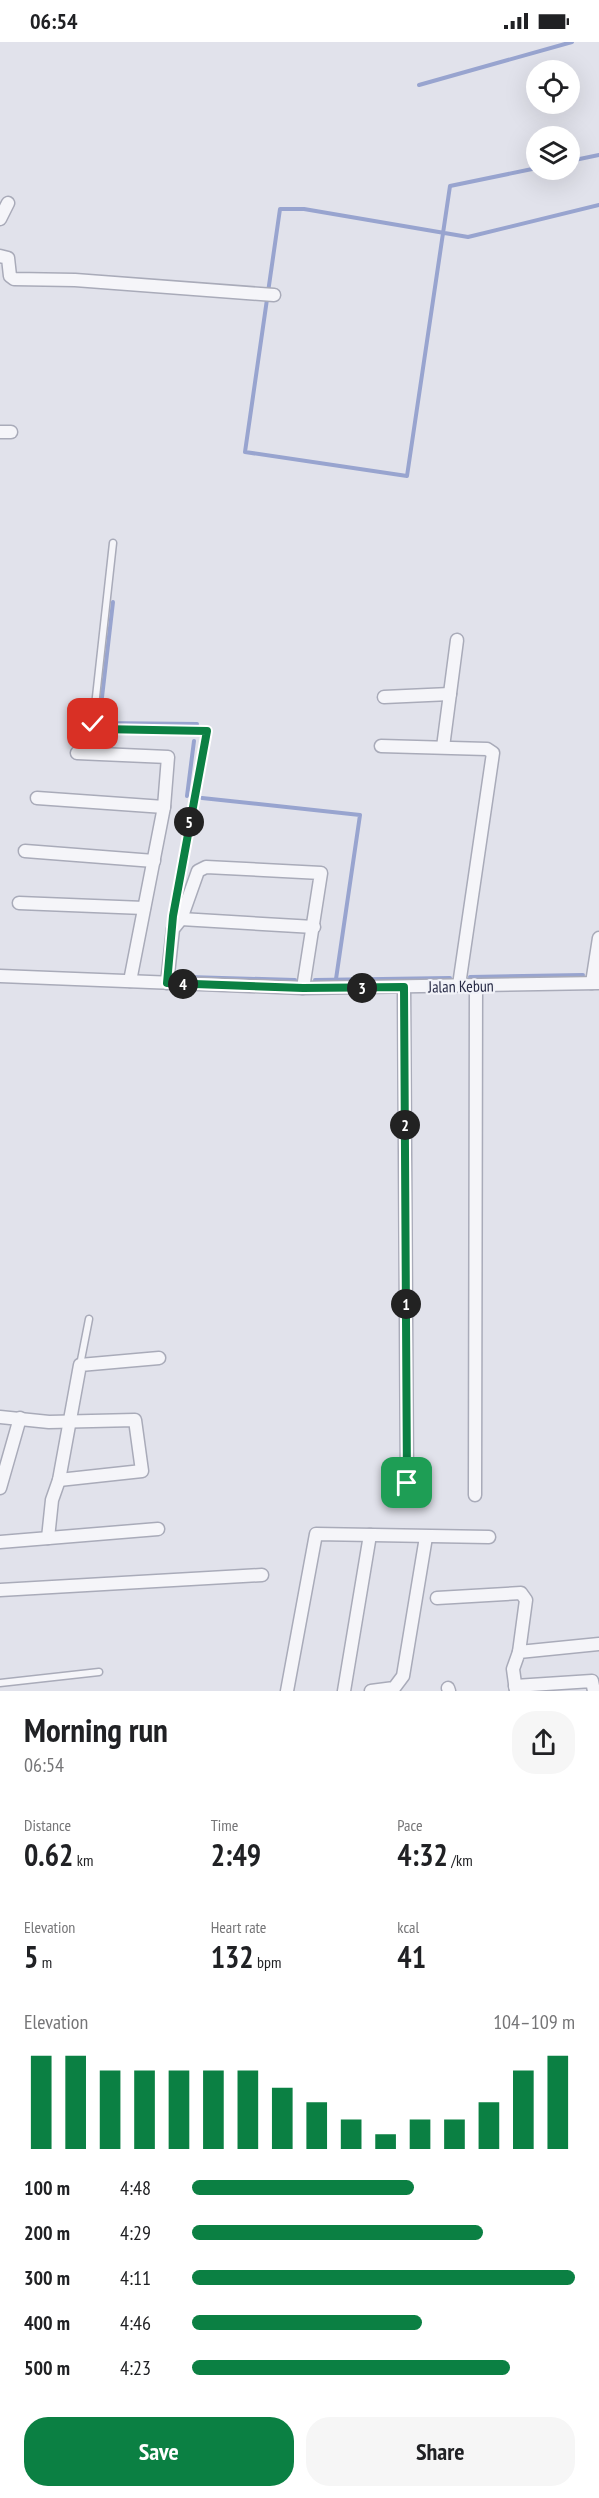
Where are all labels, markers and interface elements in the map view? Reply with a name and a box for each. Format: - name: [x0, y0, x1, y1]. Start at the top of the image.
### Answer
- text: 06:54: [30, 7, 78, 35]
- map controls: [526, 60, 580, 180]
- button: locate: [526, 60, 580, 114]
- button: layers: [526, 126, 580, 180]
- pin: [67, 698, 118, 749]
- icon: check: [76, 707, 109, 740]
- pin: 5: [174, 807, 204, 837]
- text: 5: [185, 812, 193, 832]
- pin: 4: [168, 969, 198, 999]
- pin: 3: [347, 973, 377, 1003]
- text: 4: [179, 974, 187, 994]
- street label: Jalan Kebun: [427, 975, 494, 997]
- text: 3: [358, 978, 366, 998]
- pin: 2: [390, 1110, 420, 1140]
- text: 2: [401, 1115, 409, 1135]
- pin: 1: [391, 1289, 421, 1319]
- text: 1: [402, 1294, 410, 1314]
- pin: [381, 1457, 432, 1508]
- icon: arrive: [390, 1466, 423, 1499]
- text: Morning run: [24, 1708, 168, 1751]
- button: share: [512, 1711, 575, 1774]
- text: 06:54: [24, 1752, 64, 1778]
- text: Distance: [24, 1815, 71, 1835]
- text: Time: [211, 1815, 238, 1835]
- text: Pace: [397, 1815, 423, 1835]
- text: 0.62: [24, 1835, 73, 1874]
- text: 2:49: [211, 1835, 261, 1874]
- text: 4:32: [397, 1835, 448, 1874]
- text: km: [73, 1850, 93, 1870]
- text: /km: [448, 1850, 473, 1870]
- text: Elevation: [24, 1917, 75, 1937]
- text: Heart rate: [211, 1917, 266, 1937]
- text: kcal: [397, 1917, 419, 1937]
- text: 5: [24, 1937, 38, 1976]
- text: 132: [211, 1937, 254, 1976]
- text: 41: [397, 1937, 426, 1976]
- text: m: [38, 1952, 52, 1972]
- text: bpm: [254, 1952, 281, 1972]
- text: Elevation: [24, 2009, 88, 2035]
- text: 104–109 m: [493, 2009, 575, 2035]
- text: 100 m: [24, 2175, 70, 2201]
- text: 4:48: [120, 2175, 151, 2201]
- text: 200 m: [24, 2220, 70, 2246]
- text: 4:29: [120, 2220, 151, 2246]
- text: 300 m: [24, 2265, 70, 2291]
- text: 4:11: [120, 2265, 151, 2291]
- text: 400 m: [24, 2310, 70, 2336]
- text: 4:46: [120, 2310, 151, 2336]
- text: 500 m: [24, 2355, 70, 2381]
- text: 4:23: [120, 2355, 151, 2381]
- button: Save: [24, 2417, 294, 2486]
- button: Share: [306, 2417, 575, 2486]

